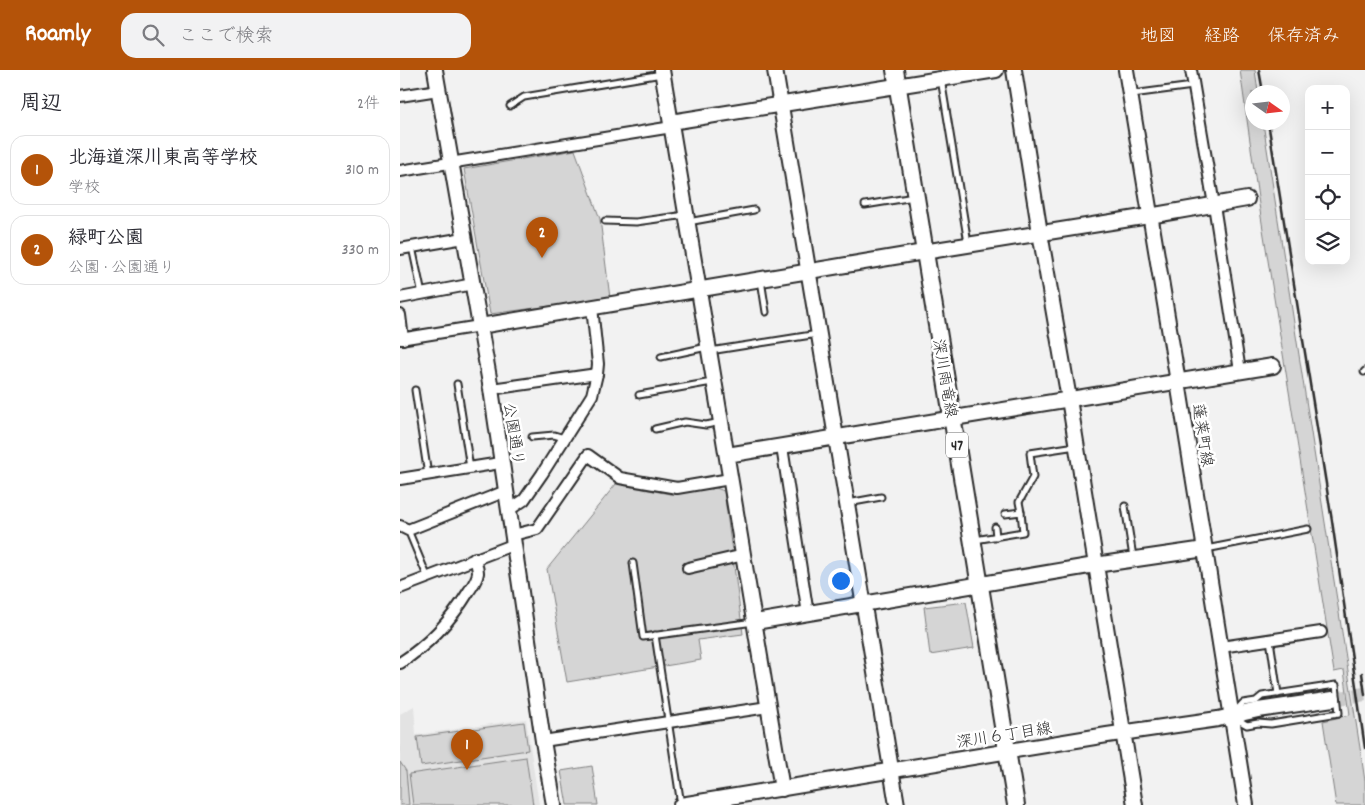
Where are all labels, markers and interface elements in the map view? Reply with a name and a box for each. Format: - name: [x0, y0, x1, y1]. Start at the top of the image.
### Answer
- search box: [121, 13, 471, 58]
- text: Roamly: [25, 18, 91, 52]
- icon: search: [139, 21, 167, 49]
- text: ここで検索: [179, 24, 274, 51]
- text: 地図: [1140, 25, 1176, 50]
- text: 経路: [1204, 25, 1240, 50]
- text: 保存済み: [1268, 25, 1340, 50]
- north arrow: [1245, 85, 1290, 130]
- map controls: [1305, 85, 1350, 265]
- button: +: [1305, 85, 1350, 130]
- text: 周辺: [20, 90, 62, 120]
- text: 2件: [357, 93, 380, 116]
- button: −: [1305, 130, 1350, 175]
- text: 北海道深川東高等学校: [68, 146, 258, 173]
- text: 1: [35, 159, 39, 182]
- text: 310 m: [345, 159, 379, 182]
- button: locate: [1305, 175, 1350, 220]
- text: 学校: [68, 177, 100, 200]
- pin: 2: [526, 217, 558, 258]
- button: layers: [1305, 220, 1350, 265]
- text: 緑町公園: [68, 226, 144, 253]
- text: 2: [34, 239, 41, 262]
- text: 330 m: [341, 239, 379, 262]
- text: 公園 · 公園通り: [68, 257, 175, 280]
- street label: 深川雨竜線: [925, 337, 962, 420]
- street label: 公園通り: [496, 401, 529, 468]
- street label: 蓬莱町線: [1185, 402, 1218, 469]
- road number: 47: [946, 432, 968, 458]
- your location: [828, 568, 854, 594]
- street label: 深川６丁目線: [955, 718, 1054, 755]
- pin: 1: [451, 729, 483, 770]

